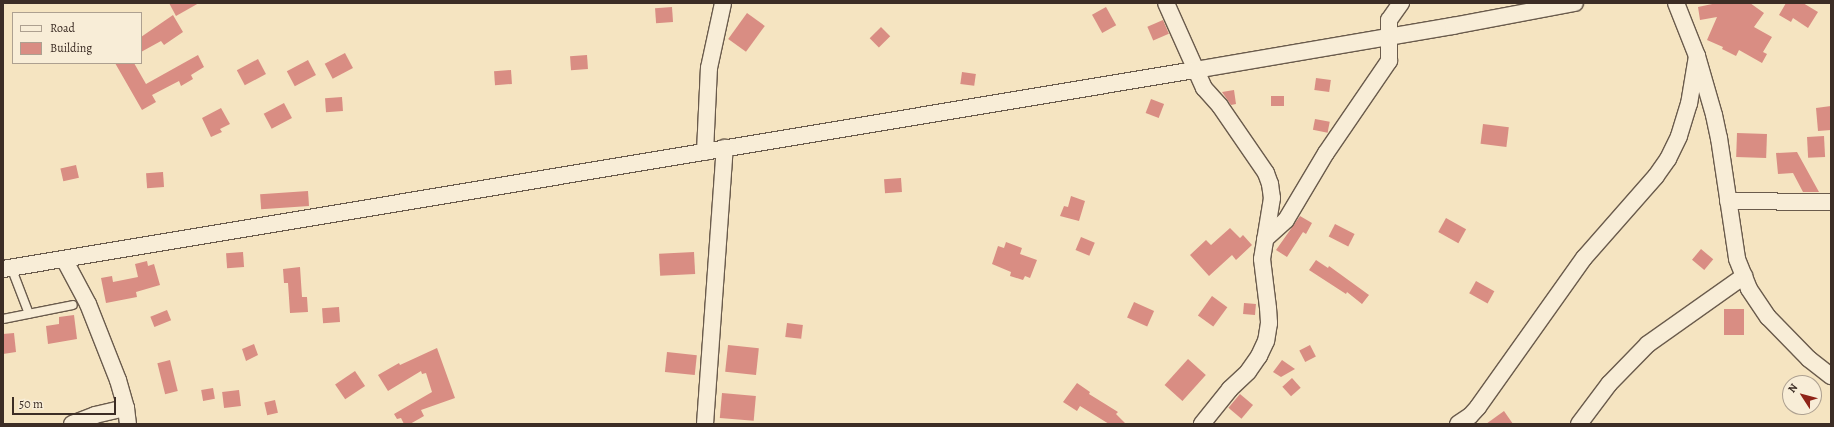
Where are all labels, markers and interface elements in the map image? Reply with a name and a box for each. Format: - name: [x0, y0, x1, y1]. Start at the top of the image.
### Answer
- legend: [12, 12, 142, 64]
- text: Road: [50, 20, 75, 36]
- text: Building: [50, 40, 92, 56]
- north arrow: [1782, 375, 1822, 415]
- text: N: [1784, 381, 1801, 396]
- scale bar: [14, 389, 118, 415]
- text: 50 m: [19, 396, 43, 412]

